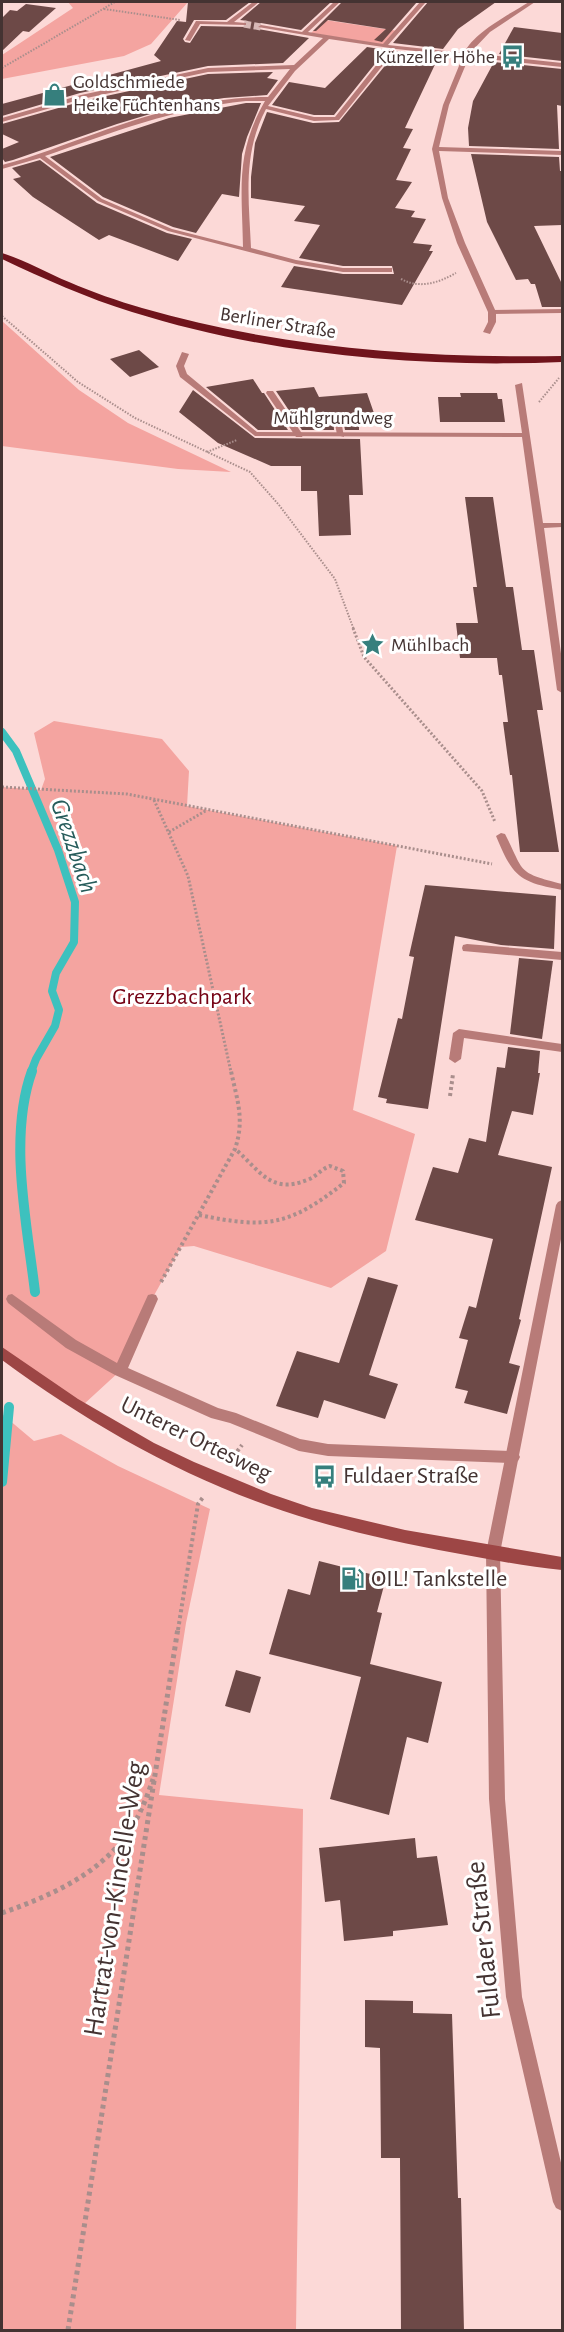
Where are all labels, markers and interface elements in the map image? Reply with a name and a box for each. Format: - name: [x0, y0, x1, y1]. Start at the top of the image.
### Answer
- bus stop icon: Künzeller Höhe: [500, 44, 526, 70]
- place label: Künzeller Höhe: [375, 47, 495, 67]
- place label: Goldschmiede Heike Füchtenhans: [73, 72, 220, 115]
- shop icon: Goldschmiede Heike Füchtenhans: [42, 81, 68, 107]
- street label: Berliner Straße: [219, 304, 337, 342]
- street label: Mühlgrundweg: [273, 408, 393, 428]
- place icon: Mühlbach: [360, 632, 386, 658]
- place label: Mühlbach: [391, 635, 470, 655]
- water label: Grezzbach: [46, 796, 102, 896]
- park label: Grezzbachpark: [112, 985, 252, 1009]
- street label: Unterer Ortesweg: [117, 1392, 275, 1486]
- bus stop icon: Fuldaer Straße: [312, 1463, 338, 1489]
- place label: Fuldaer Straße: [343, 1464, 479, 1488]
- fuel station icon: OIL! Tankstelle: [340, 1566, 366, 1592]
- place label: OIL! Tankstelle: [371, 1567, 507, 1591]
- street label: Hartrat-von-Kincelle-Weg: [79, 1759, 151, 2038]
- street label: Fuldaer Straße: [462, 1860, 506, 2020]

